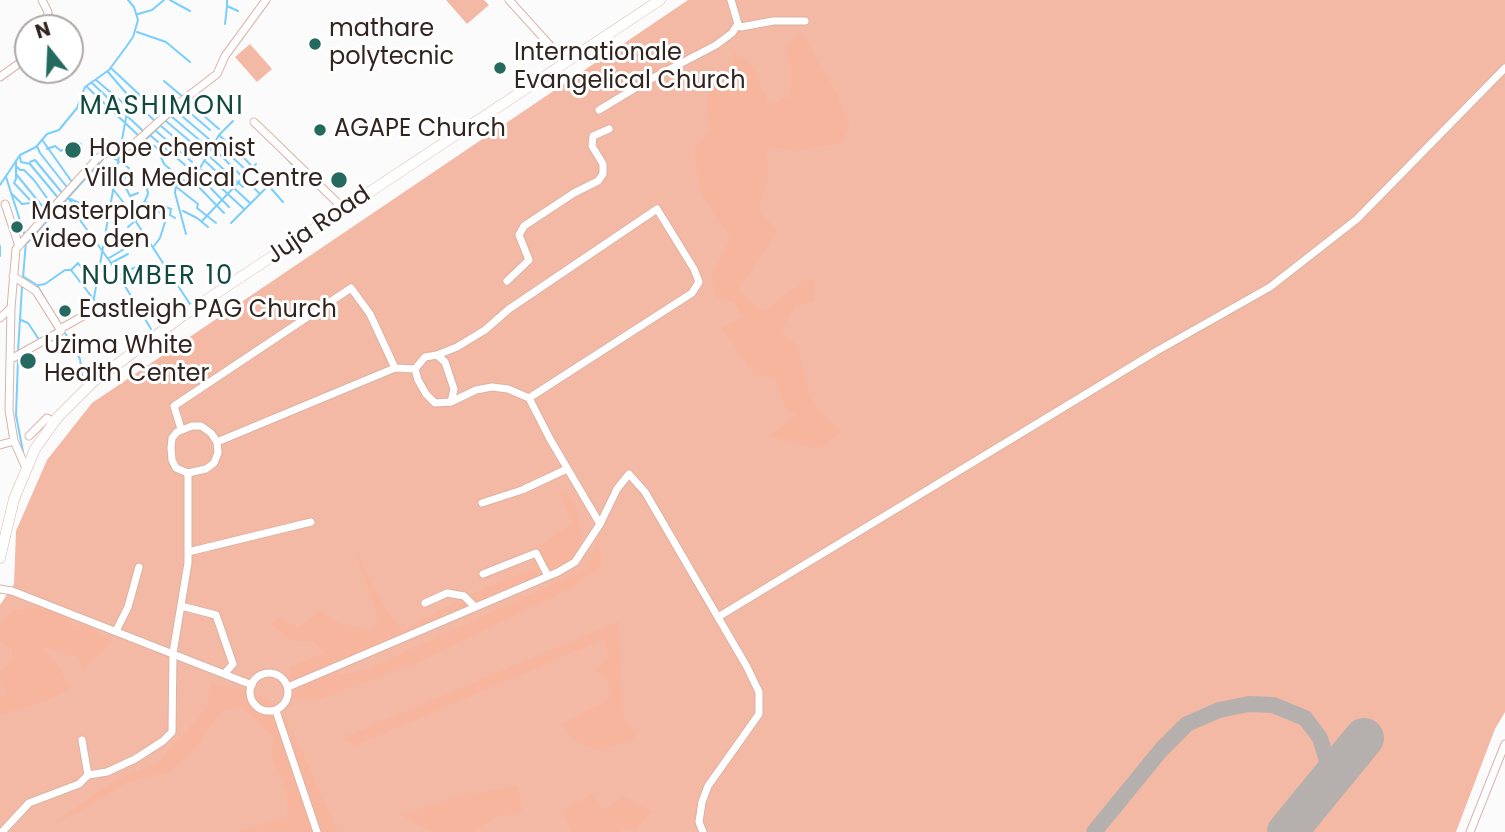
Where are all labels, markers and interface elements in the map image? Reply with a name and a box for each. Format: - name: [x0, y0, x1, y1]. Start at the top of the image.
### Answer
- north arrow: [14, 14, 84, 84]
- text: N: [32, 15, 54, 46]
- place label: mathare polytecnic: [329, 16, 454, 72]
- marker: mathare polytecnic: [307, 36, 323, 52]
- place label: Internationale Evangelical Church: [514, 40, 746, 96]
- marker: Internationale Evangelical Church: [492, 60, 508, 76]
- district label: MASHIMONI: [81, 91, 243, 123]
- place label: AGAPE Church: [334, 116, 506, 144]
- marker: AGAPE Church: [312, 122, 328, 138]
- place label: Hope chemist: [89, 136, 255, 164]
- marker: Hope chemist: [63, 140, 83, 160]
- place label: Villa Medical Centre: [84, 166, 323, 194]
- marker: Villa Medical Centre: [329, 170, 349, 190]
- street label: Juja Road: [262, 181, 376, 271]
- place label: Masterplan video den: [31, 199, 167, 255]
- marker: Masterplan video den: [9, 219, 25, 235]
- district label: NUMBER 10: [83, 261, 233, 293]
- place label: Eastleigh PAG Church: [79, 297, 337, 325]
- marker: Eastleigh PAG Church: [57, 303, 73, 319]
- place label: Uzima White Health Center: [44, 333, 209, 389]
- marker: Uzima White Health Center: [18, 351, 38, 371]

